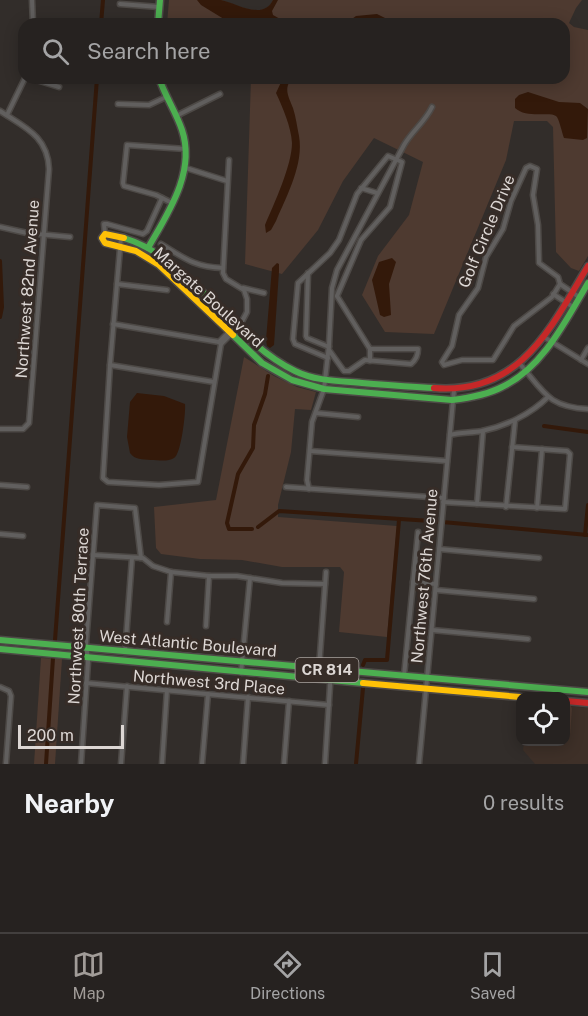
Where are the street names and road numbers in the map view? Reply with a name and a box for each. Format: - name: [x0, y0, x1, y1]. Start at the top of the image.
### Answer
- street label: Golf Circle Drive: [454, 172, 519, 291]
- street label: Northwest 82nd Avenue: [12, 199, 43, 379]
- street label: Margate Boulevard: [150, 243, 267, 352]
- street label: Northwest 76th Avenue: [407, 488, 442, 664]
- street label: Northwest 80th Terrace: [64, 527, 93, 705]
- street label: West Atlantic Boulevard: [98, 626, 278, 661]
- road number: CR 814: [296, 658, 358, 682]
- street label: Northwest 3rd Place: [132, 666, 286, 699]

